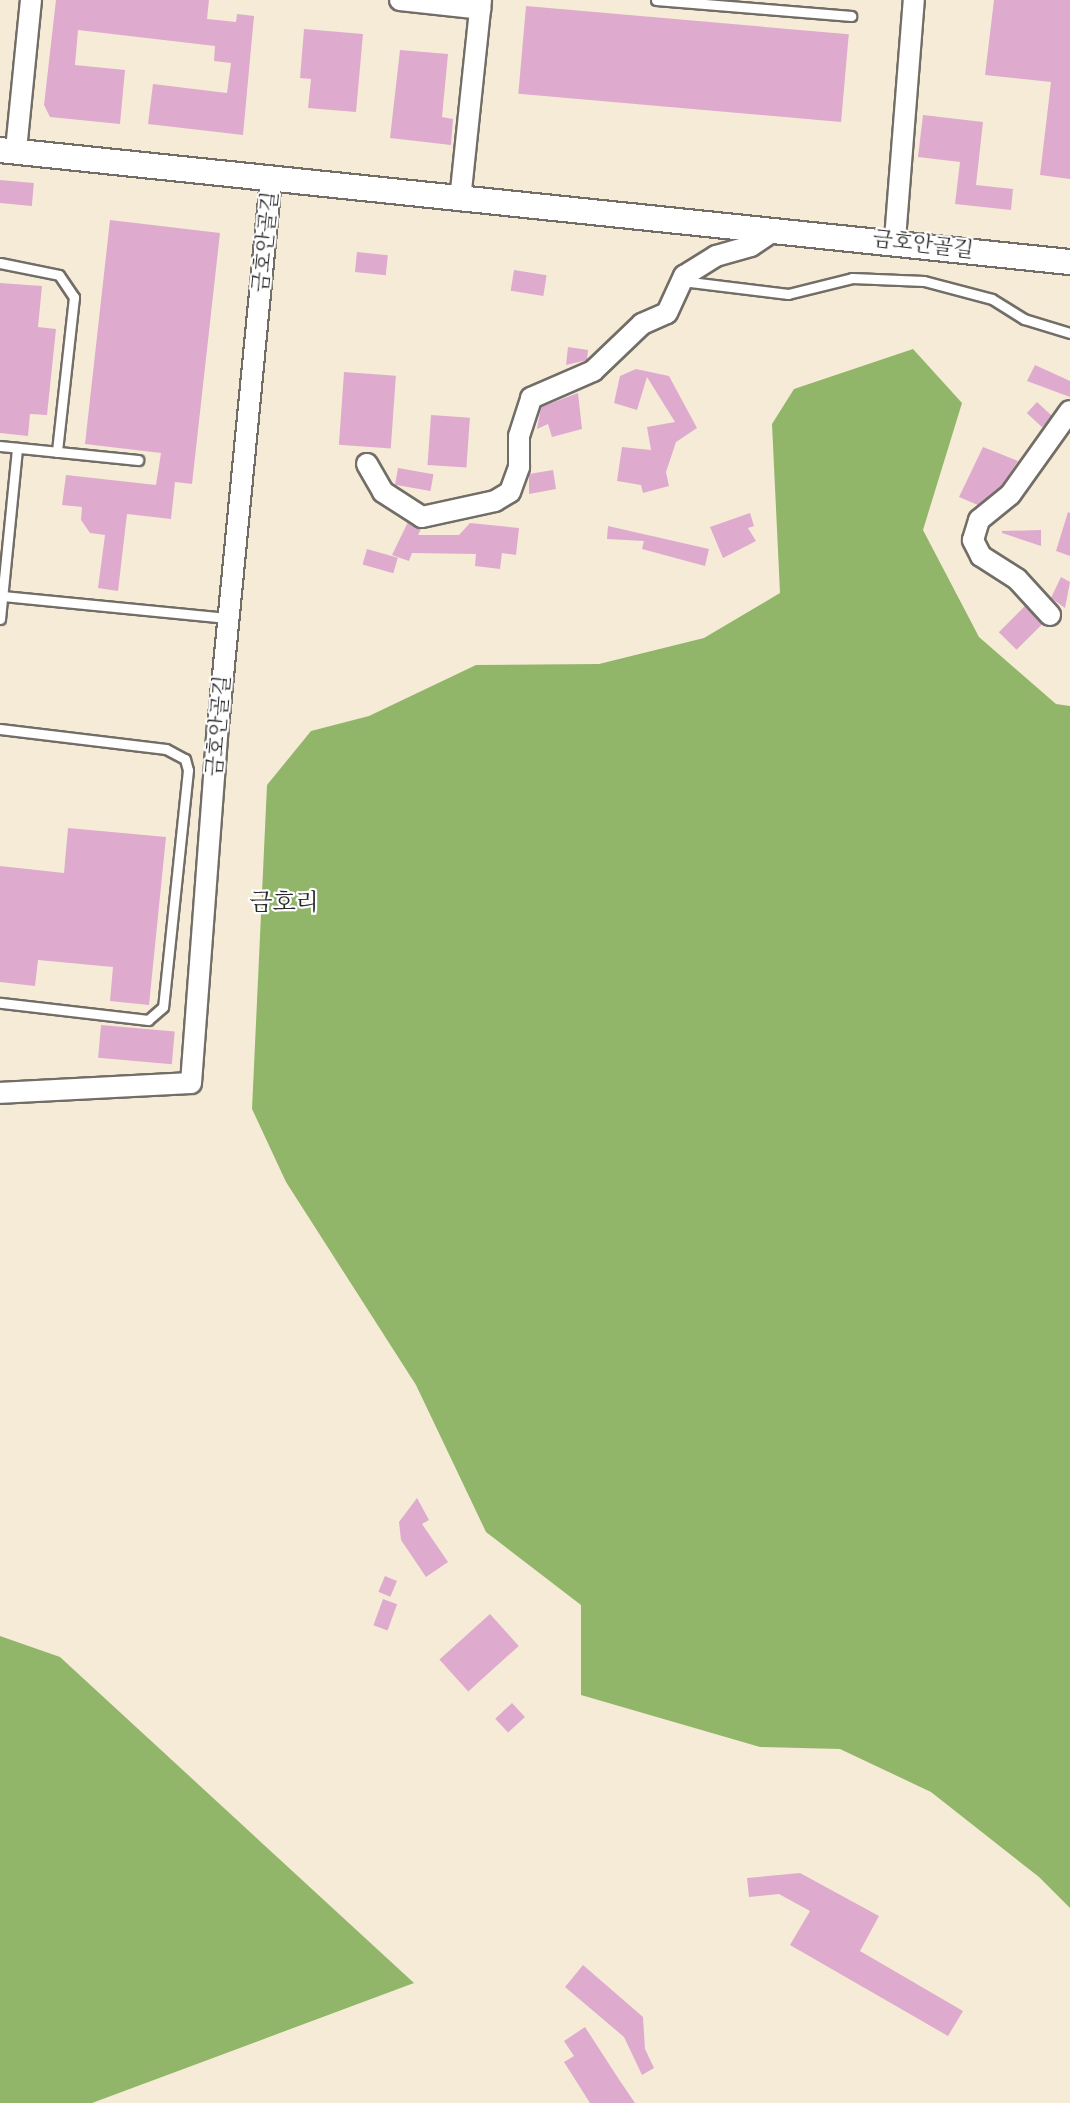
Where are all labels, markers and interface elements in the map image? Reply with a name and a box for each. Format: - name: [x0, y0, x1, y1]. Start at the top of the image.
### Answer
- street label: 금호안골길: [247, 190, 283, 294]
- street label: 금호안골길: [871, 225, 975, 263]
- street label: 금호안골길: [201, 674, 235, 778]
- district label: 금호리: [249, 889, 319, 917]

